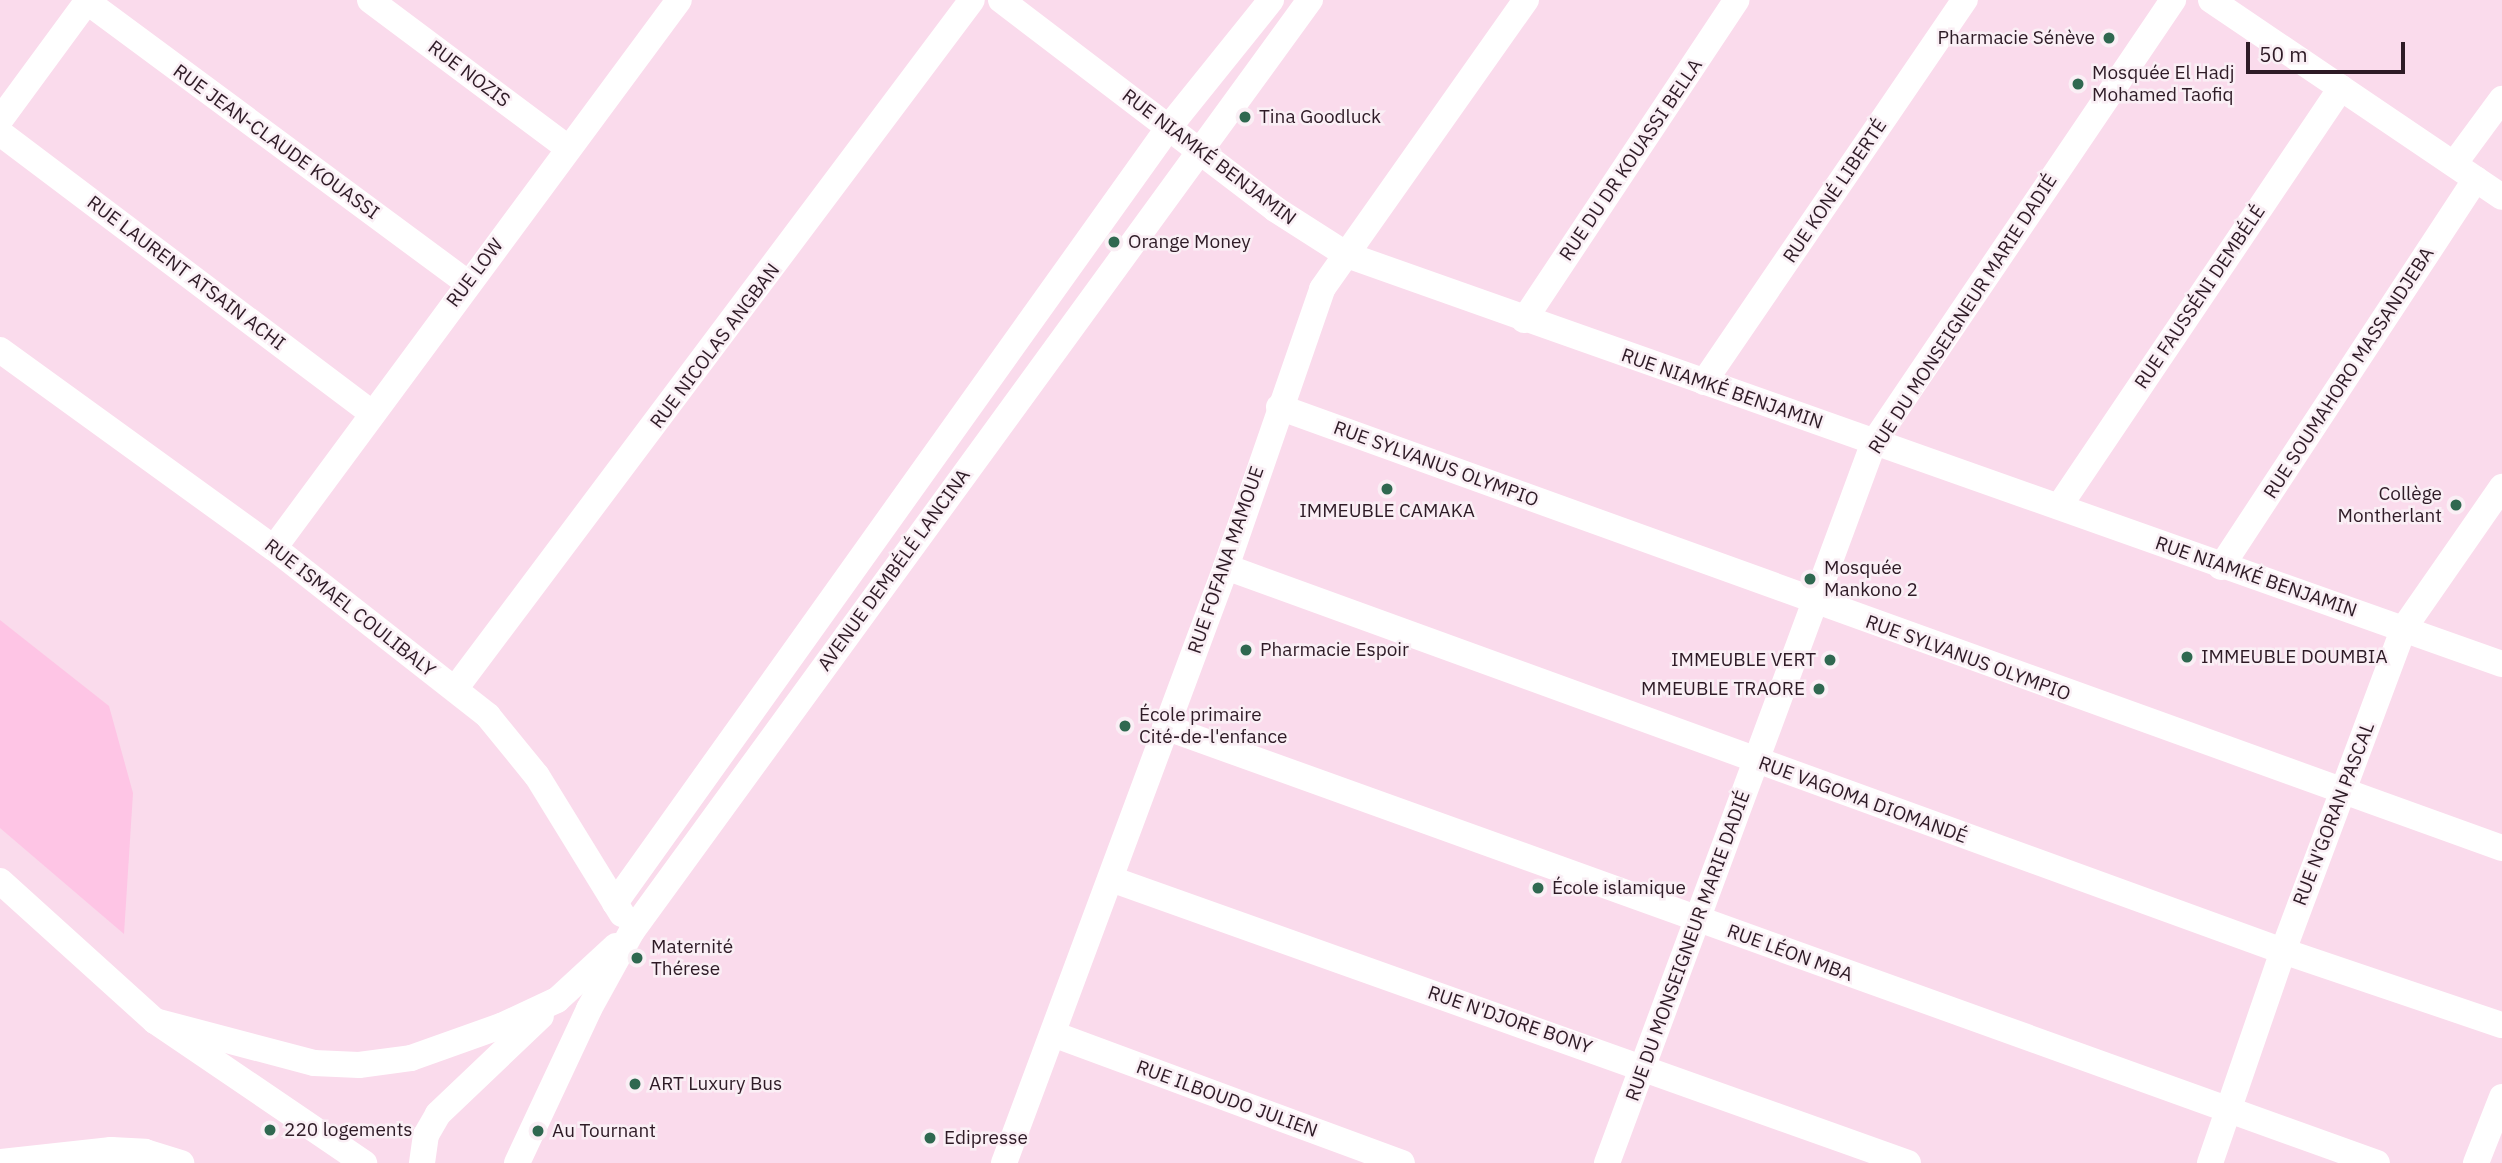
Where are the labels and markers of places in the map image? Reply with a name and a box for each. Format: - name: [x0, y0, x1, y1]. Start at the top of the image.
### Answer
- place label: Pharmacie Sénève: [1937, 27, 2095, 49]
- marker: Pharmacie Sénève: [2101, 30, 2117, 46]
- place label: Mosquée El Hadj Mohamed Taofiq: [2092, 62, 2235, 106]
- marker: Mosquée El Hadj Mohamed Taofiq: [2070, 76, 2086, 92]
- place label: Tina Goodluck: [1259, 106, 1381, 128]
- marker: Tina Goodluck: [1237, 109, 1253, 125]
- place label: Orange Money: [1128, 231, 1251, 253]
- marker: Orange Money: [1106, 234, 1122, 250]
- marker: IMMEUBLE CAMAKA: [1379, 481, 1395, 497]
- place label: Collège Montherlant: [2338, 483, 2442, 527]
- marker: Collège Montherlant: [2448, 497, 2464, 513]
- place label: IMMEUBLE CAMAKA: [1299, 500, 1475, 522]
- place label: Mosquée Mankono 2: [1824, 557, 1918, 601]
- marker: Mosquée Mankono 2: [1802, 571, 1818, 587]
- place label: Pharmacie Espoir: [1260, 639, 1409, 661]
- marker: Pharmacie Espoir: [1238, 642, 1254, 658]
- place label: IMMEUBLE DOUMBIA: [2201, 646, 2388, 668]
- place label: IMMEUBLE VERT: [1671, 649, 1816, 671]
- marker: IMMEUBLE DOUMBIA: [2179, 649, 2195, 665]
- marker: IMMEUBLE VERT: [1822, 652, 1838, 668]
- place label: MMEUBLE TRAORE: [1641, 678, 1805, 700]
- marker: MMEUBLE TRAORE: [1811, 681, 1827, 697]
- place label: École primaire Cité-de-l'enfance: [1139, 704, 1287, 748]
- marker: École primaire Cité-de-l'enfance: [1117, 718, 1133, 734]
- place label: École islamique: [1552, 877, 1686, 899]
- marker: École islamique: [1530, 880, 1546, 896]
- place label: Maternité Thérese: [651, 936, 733, 980]
- marker: Maternité Thérese: [629, 950, 645, 966]
- place label: ART Luxury Bus: [649, 1073, 782, 1095]
- marker: ART Luxury Bus: [627, 1076, 643, 1092]
- place label: 220 logements: [284, 1119, 413, 1141]
- place label: Au Tournant: [552, 1120, 656, 1142]
- marker: 220 logements: [262, 1122, 278, 1138]
- marker: Au Tournant: [530, 1123, 546, 1139]
- place label: Edipresse: [944, 1127, 1028, 1149]
- marker: Edipresse: [922, 1130, 938, 1146]

